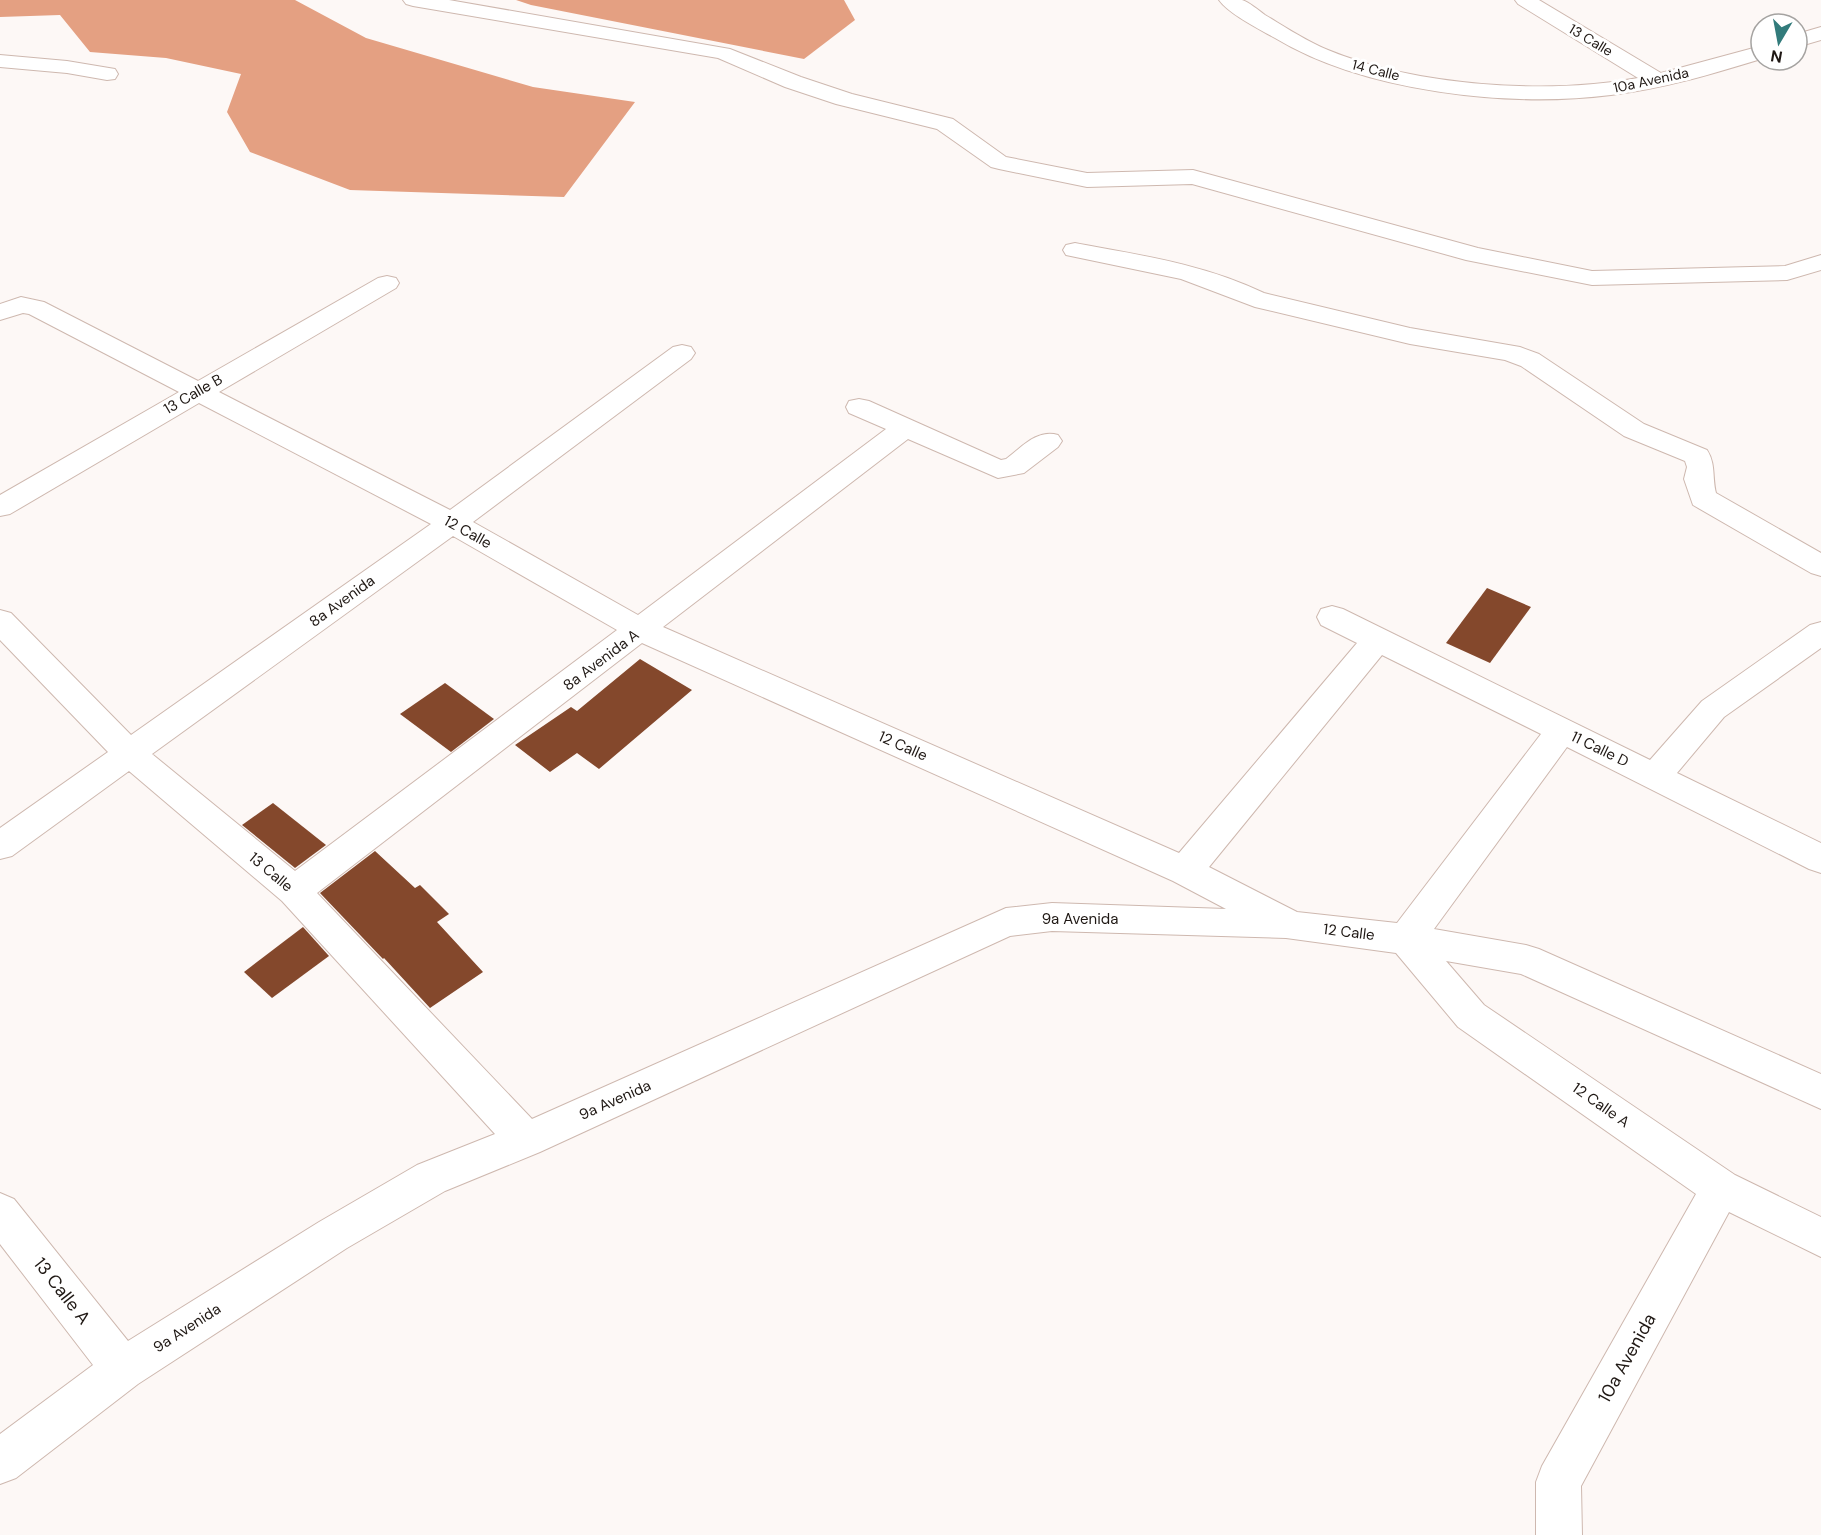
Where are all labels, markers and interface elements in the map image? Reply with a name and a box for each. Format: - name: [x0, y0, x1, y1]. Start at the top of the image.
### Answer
- north arrow: [1749, 12, 1809, 72]
- street label: 13 Calle: [1566, 20, 1616, 60]
- text: N: [1769, 45, 1784, 68]
- street label: 14 Calle: [1350, 55, 1402, 85]
- street label: 10a Avenida: [1612, 63, 1690, 97]
- street label: 13 Calle B: [160, 369, 226, 419]
- street label: 12 Calle: [441, 511, 495, 553]
- street label: 8a Avenida: [305, 570, 379, 632]
- street label: 8a Avenida A: [559, 625, 643, 695]
- street label: 12 Calle: [875, 726, 931, 766]
- street label: 11 Calle D: [1568, 726, 1632, 772]
- street label: 13 Calle: [245, 848, 297, 896]
- street label: 9a Avenida: [1042, 909, 1118, 929]
- street label: 12 Calle: [1322, 919, 1376, 945]
- street label: 9a Avenida: [576, 1075, 654, 1125]
- street label: 12 Calle A: [1568, 1078, 1634, 1132]
- street label: 13 Calle A: [28, 1253, 96, 1329]
- street label: 9a Avenida: [149, 1299, 225, 1357]
- street label: 10a Avenida: [1593, 1309, 1661, 1407]

